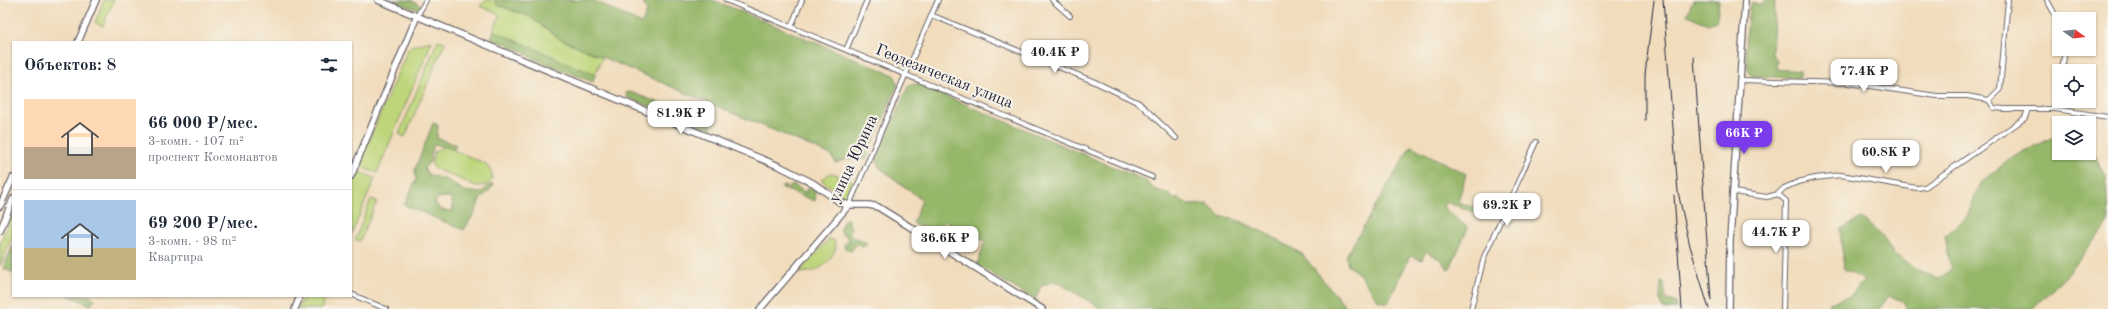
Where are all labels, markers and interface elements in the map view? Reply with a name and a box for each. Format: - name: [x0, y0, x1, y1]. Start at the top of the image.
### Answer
- north arrow: [2052, 12, 2096, 56]
- map controls: [2052, 12, 2096, 160]
- pin: 40.4K ₽: [1018, 40, 1092, 74]
- street label: Геодезическая улица: [873, 42, 1015, 112]
- text: 40.4K ₽: [1030, 46, 1080, 59]
- icon: filters: [318, 54, 340, 76]
- text: Объектов: 8: [24, 57, 116, 74]
- pin: 77.4K ₽: [1827, 59, 1901, 93]
- button: locate: [2052, 64, 2096, 108]
- text: 77.4K ₽: [1839, 65, 1889, 78]
- pin: 81.9K ₽: [644, 101, 718, 135]
- text: 81.9K ₽: [656, 107, 706, 120]
- street label: улица Юрина: [827, 112, 881, 205]
- icon: home: [56, 115, 104, 163]
- text: 66 000 ₽/мес.: [148, 115, 258, 132]
- button: layers: [2052, 116, 2096, 160]
- pin: 66K ₽: [1716, 121, 1772, 155]
- text: 66K ₽: [1725, 127, 1763, 140]
- text: 3-комн. · 107 m²: [148, 135, 244, 148]
- pin: 60.8K ₽: [1849, 140, 1923, 174]
- text: 60.8K ₽: [1861, 146, 1911, 159]
- text: проспект Космонавтов: [148, 151, 278, 164]
- pin: 69.2K ₽: [1470, 193, 1544, 227]
- text: 69.2K ₽: [1482, 199, 1532, 212]
- text: 69 200 ₽/мес.: [148, 215, 258, 232]
- icon: home: [56, 216, 104, 264]
- pin: 44.7K ₽: [1739, 220, 1813, 254]
- pin: 36.6K ₽: [908, 226, 982, 260]
- text: 44.7K ₽: [1751, 226, 1801, 239]
- text: 36.6K ₽: [920, 232, 970, 245]
- text: 3-комн. · 98 m²: [148, 235, 236, 248]
- text: Квартира: [148, 251, 203, 264]

